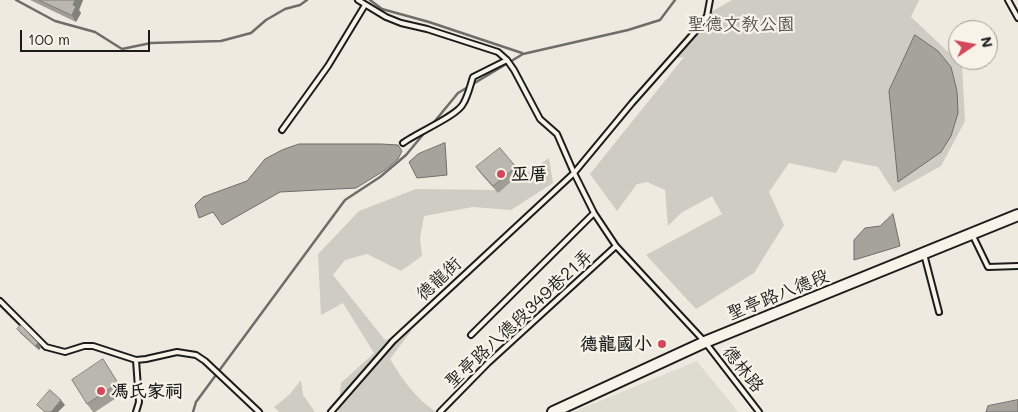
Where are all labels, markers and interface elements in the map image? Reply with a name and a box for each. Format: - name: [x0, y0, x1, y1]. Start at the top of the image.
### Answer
- park label: 聖德文教公園: [687, 13, 795, 35]
- scale bar: [22, 20, 152, 52]
- north arrow: [948, 20, 998, 70]
- text: 100 m: [28, 29, 70, 49]
- text: N: [977, 35, 998, 49]
- place label: 巫厝: [511, 163, 547, 185]
- marker: 巫厝: [495, 168, 507, 180]
- street label: 聖亭路八德段349巷21弄: [441, 245, 597, 393]
- street label: 德龍街: [412, 253, 466, 305]
- street label: 聖亭路八德段: [724, 265, 832, 325]
- place label: 德龍國小: [580, 333, 652, 355]
- marker: 德龍國小: [656, 338, 668, 350]
- street label: 德林路: [718, 341, 768, 397]
- place label: 馮氏家祠: [111, 380, 183, 402]
- marker: 馮氏家祠: [95, 385, 107, 397]

